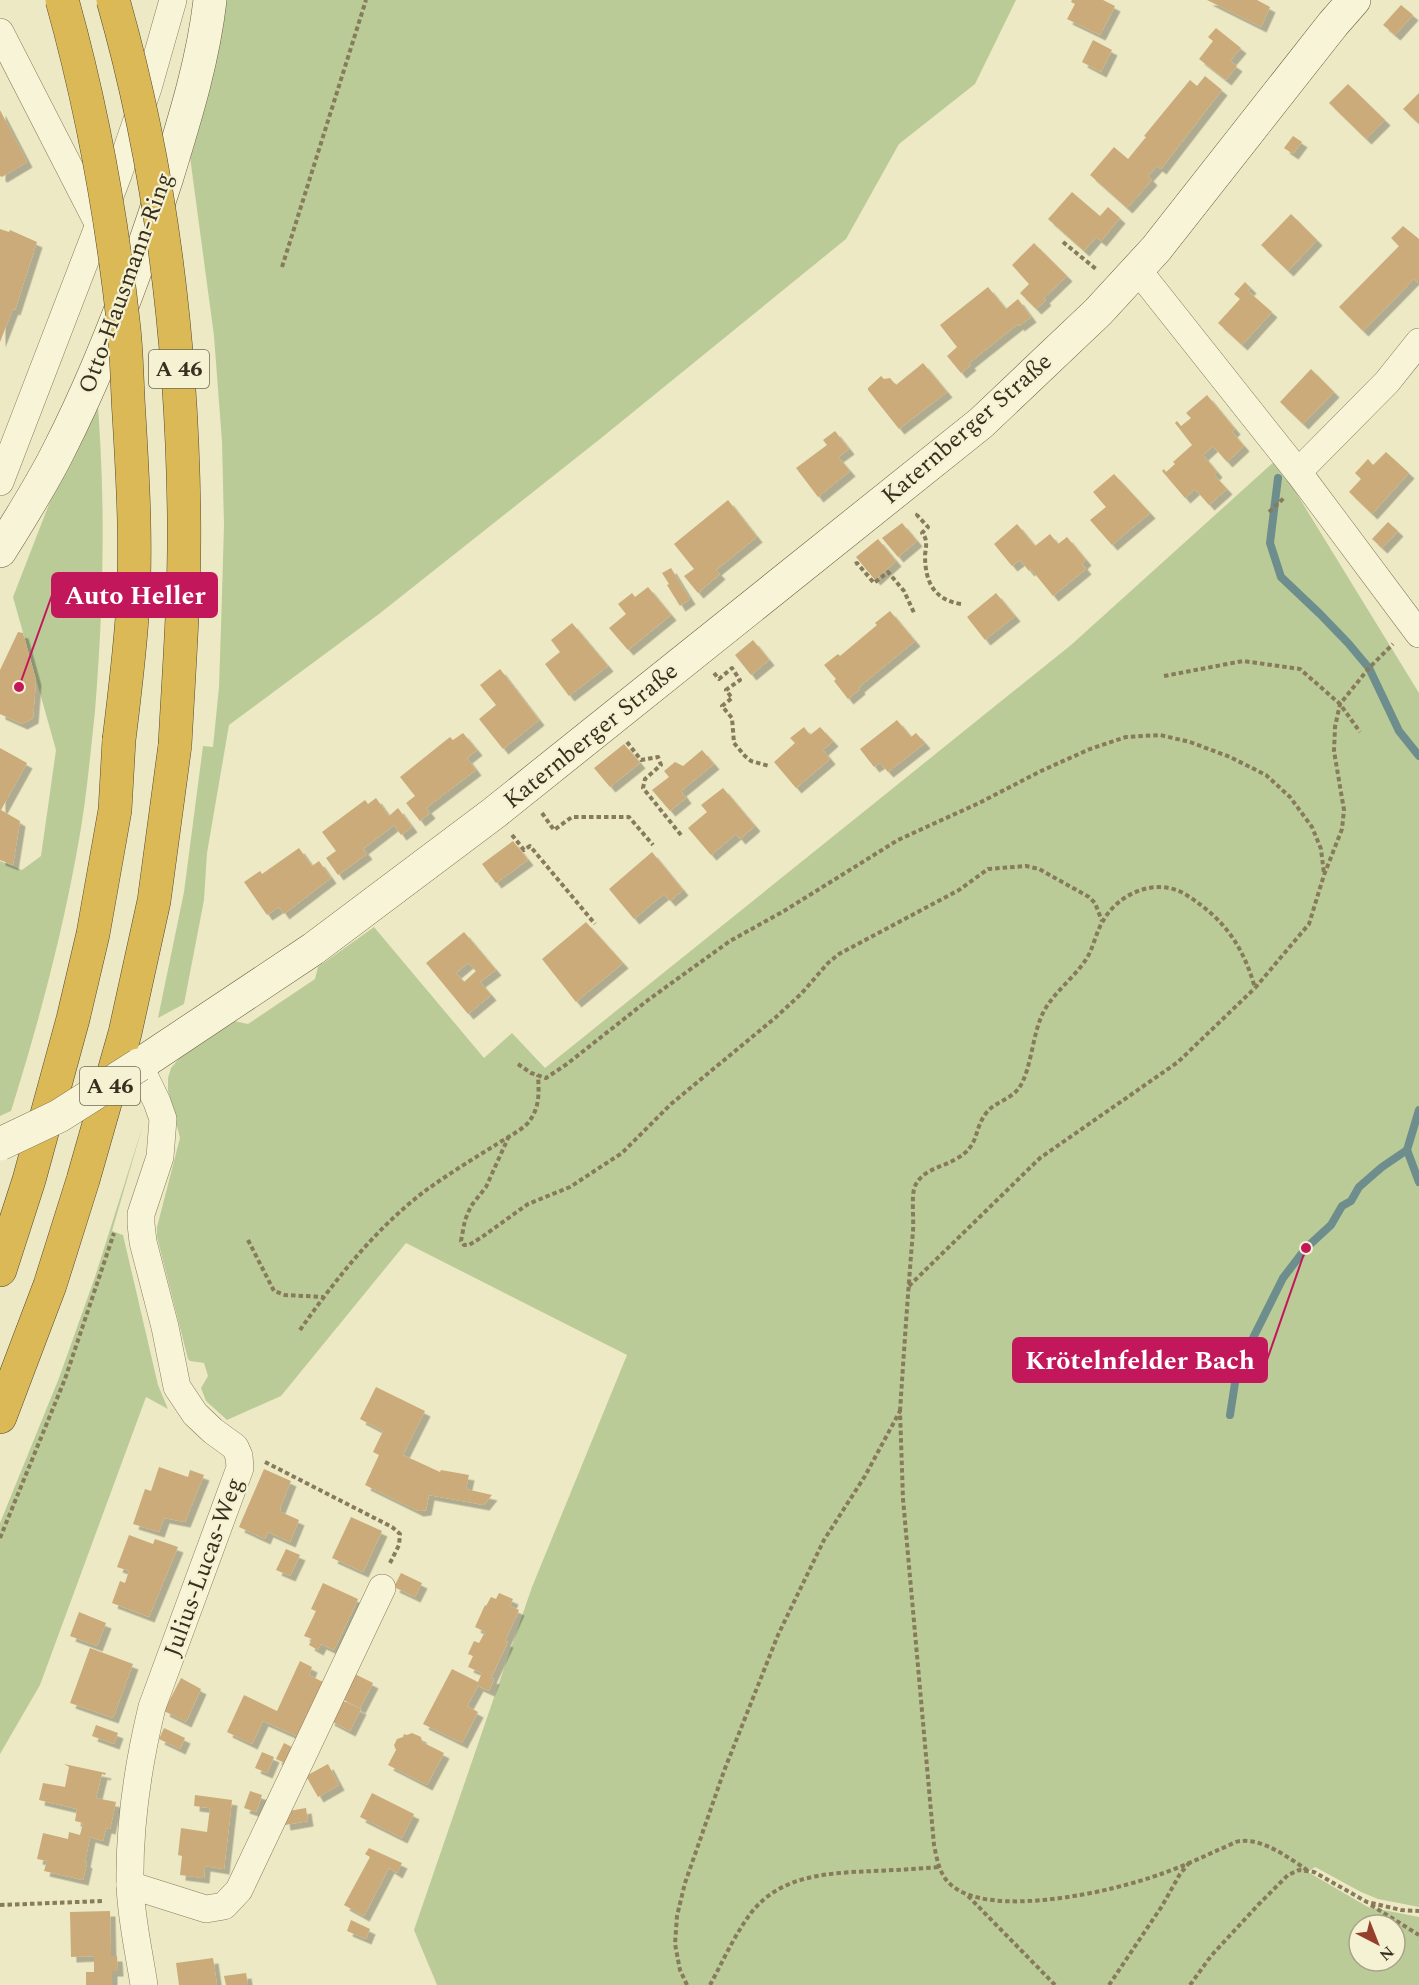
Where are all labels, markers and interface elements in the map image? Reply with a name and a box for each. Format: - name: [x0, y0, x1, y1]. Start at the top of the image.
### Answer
- street label: Otto-Hausmann-Ring: [69, 167, 183, 399]
- street label: Katernberger Straße: [874, 345, 1060, 513]
- road number: A 46: [149, 350, 209, 388]
- callout: Auto Heller: [52, 573, 217, 617]
- text: Auto Heller: [65, 576, 206, 616]
- street label: Katernberger Straße: [496, 654, 686, 818]
- road number: A 46: [80, 1067, 140, 1105]
- callout: Krötelnfelder Bach: [1013, 1338, 1267, 1382]
- text: Krötelnfelder Bach: [1025, 1341, 1255, 1381]
- street label: Julius-Lucas-Weg: [155, 1472, 253, 1662]
- north arrow: [1347, 1913, 1407, 1973]
- text: N: [1373, 1940, 1399, 1967]

